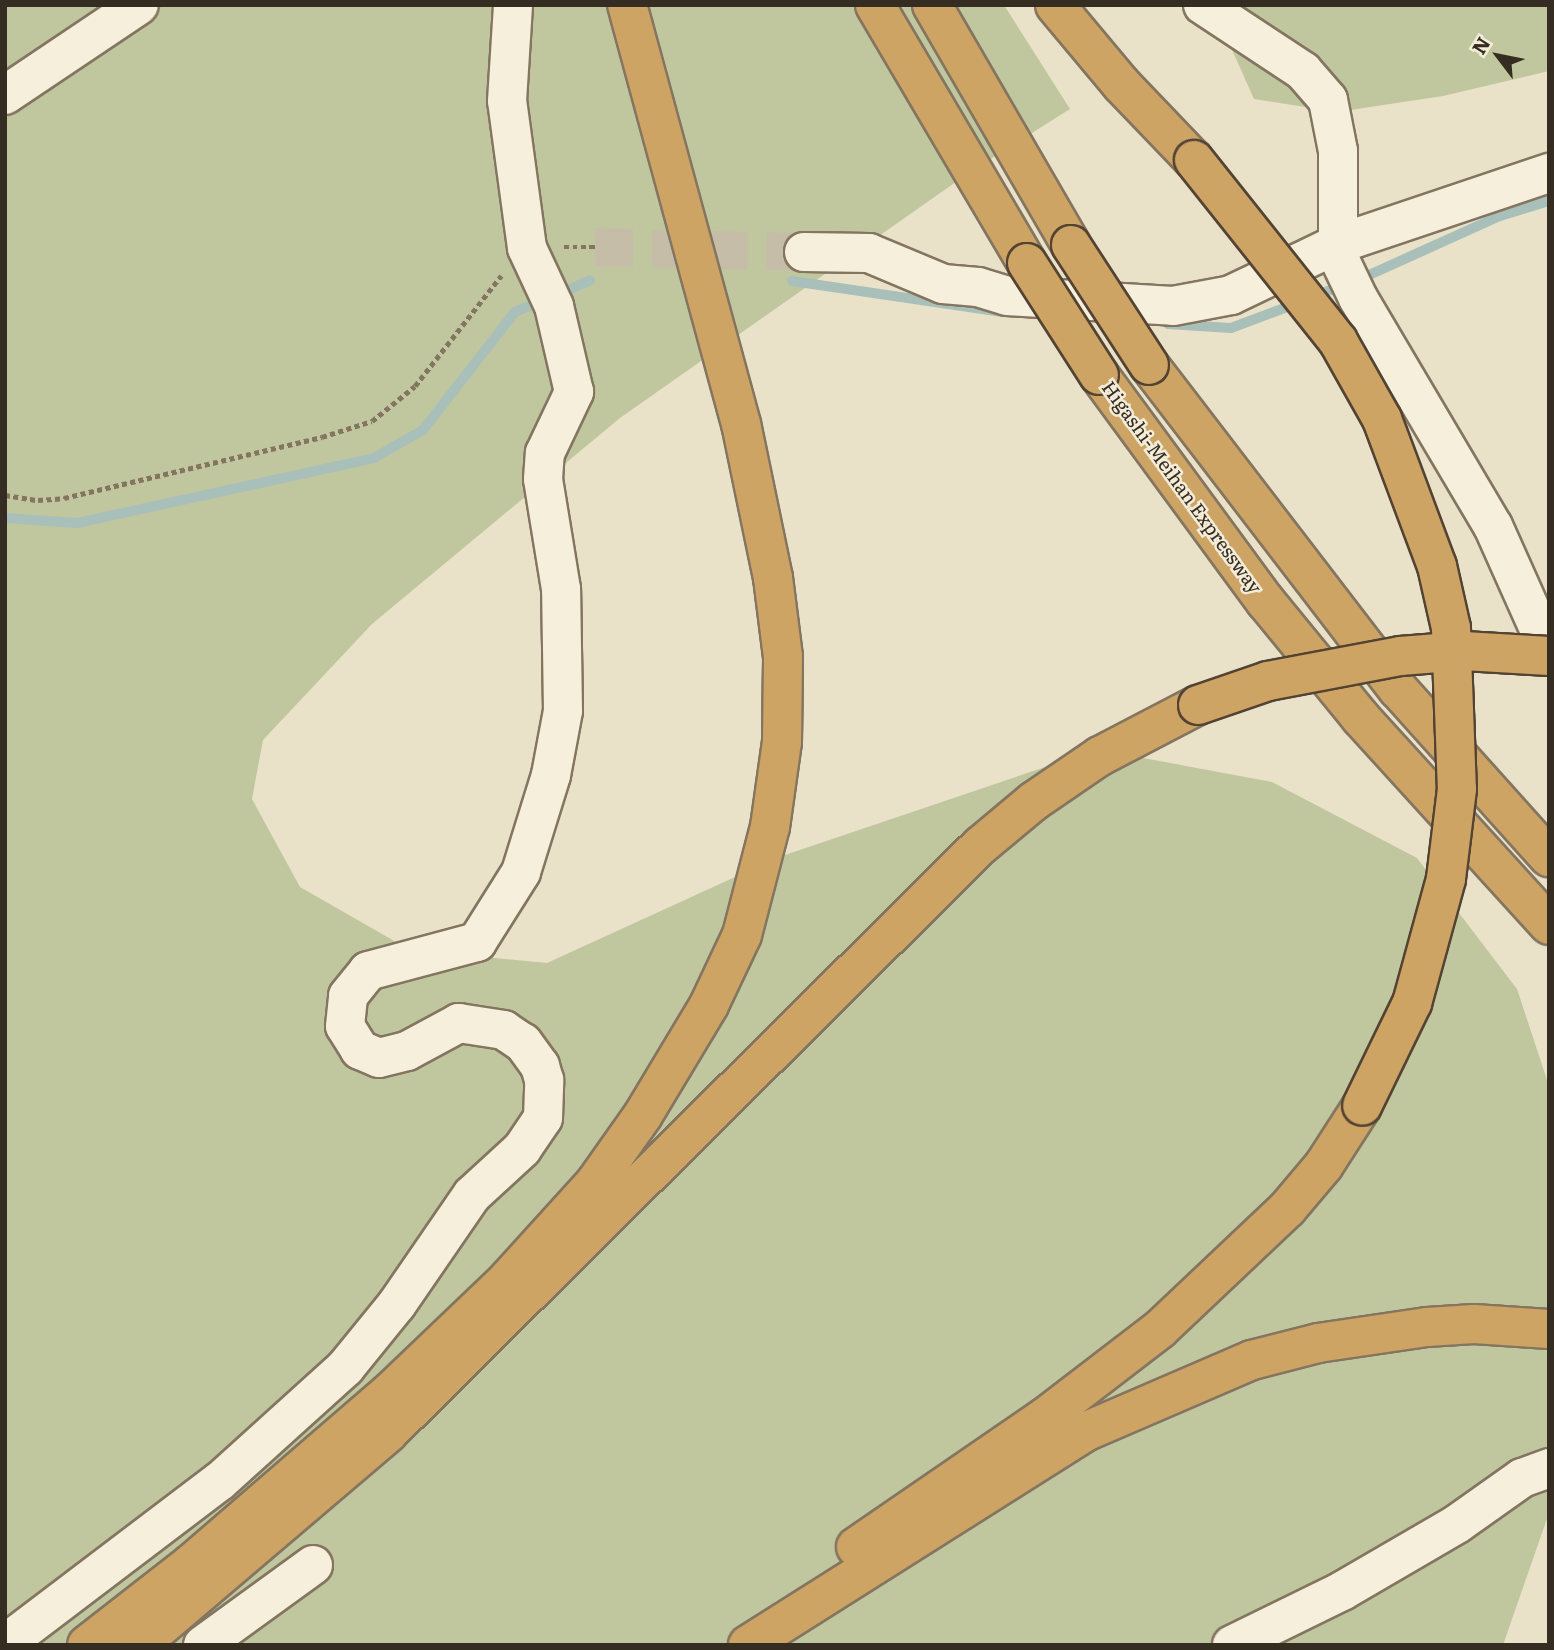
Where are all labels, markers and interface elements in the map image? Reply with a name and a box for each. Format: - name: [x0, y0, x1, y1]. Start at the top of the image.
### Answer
- north arrow: [1463, 21, 1533, 91]
- text: N: [1464, 31, 1496, 59]
- street label: Higashi-Meihan Expressway: [1097, 376, 1267, 598]

